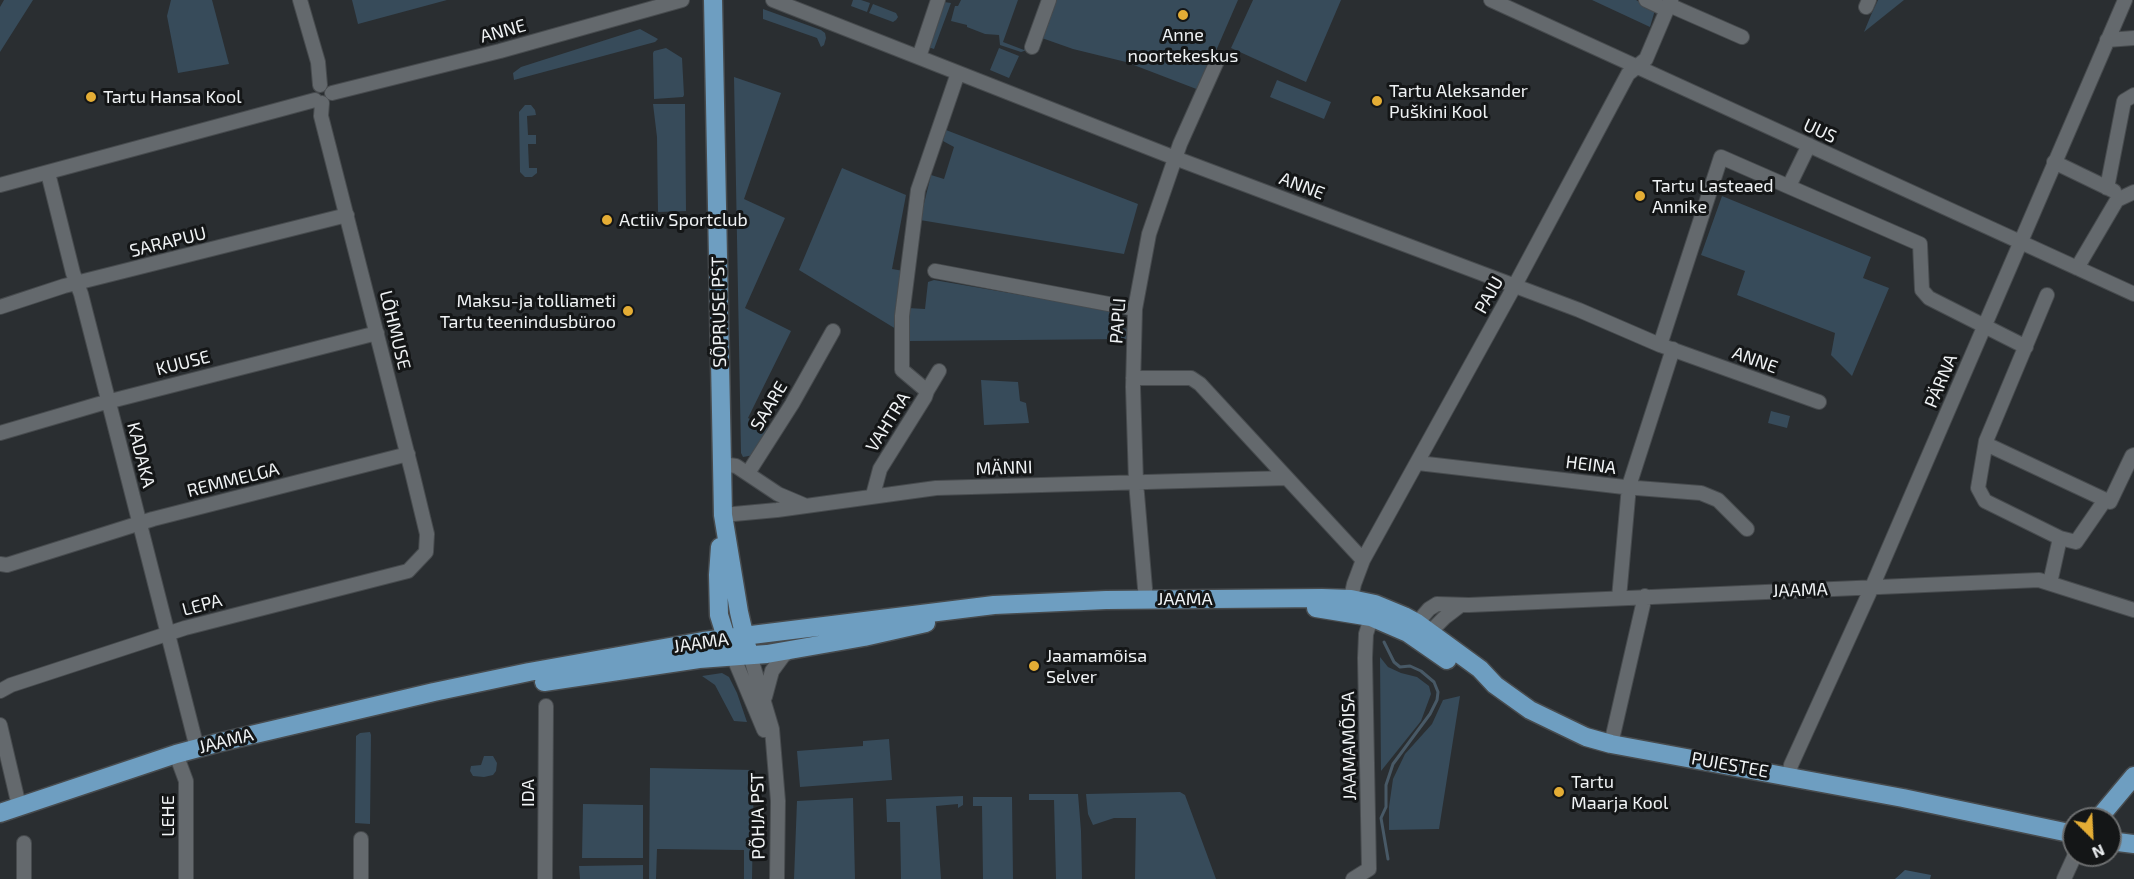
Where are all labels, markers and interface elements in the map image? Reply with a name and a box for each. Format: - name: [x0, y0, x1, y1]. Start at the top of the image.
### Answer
- marker: Anne noortekeskus: [1176, 8, 1190, 22]
- street label: ANNE: [478, 15, 528, 47]
- place label: Anne noortekeskus: [1128, 24, 1238, 66]
- place label: Tartu Aleksander Puškini Kool: [1389, 80, 1528, 122]
- place label: Tartu Hansa Kool: [103, 86, 242, 108]
- marker: Tartu Hansa Kool: [84, 90, 98, 104]
- marker: Tartu Aleksander Puškini Kool: [1370, 94, 1384, 108]
- street label: UUS: [1800, 114, 1840, 148]
- street label: ANNE: [1276, 168, 1328, 204]
- place label: Tartu Lasteaed Annike: [1652, 175, 1774, 218]
- marker: Tartu Lasteaed Annike: [1633, 189, 1647, 203]
- place label: Actiiv Sportclub: [619, 209, 748, 231]
- marker: Actiiv Sportclub: [600, 213, 614, 227]
- street label: SARAPUU: [127, 222, 209, 262]
- street label: SÕPRUSE PST: [707, 256, 731, 368]
- street label: PAJU: [1470, 273, 1508, 317]
- street label: LÕHMUSE: [375, 288, 415, 372]
- place label: Maksu-ja tolliameti Tartu teenindusbüroo: [440, 290, 616, 332]
- street label: PAPLI: [1106, 297, 1130, 345]
- marker: Maksu-ja tolliameti Tartu teenindusbüroo: [621, 304, 635, 318]
- street label: ANNE: [1729, 342, 1781, 378]
- street label: KUUSE: [154, 346, 212, 380]
- street label: PÄRNA: [1920, 351, 1962, 411]
- street label: SAARE: [746, 377, 792, 435]
- street label: VAHTRA: [861, 388, 915, 456]
- street label: KADAKA: [122, 420, 160, 490]
- street label: HEINA: [1565, 451, 1617, 479]
- street label: MÄNNI: [975, 456, 1033, 480]
- street label: REMMELGA: [185, 458, 281, 502]
- street label: JAAMA: [1772, 578, 1828, 602]
- street label: JAAMA: [1157, 588, 1213, 610]
- street label: LEPA: [180, 589, 224, 621]
- street label: JAAMA: [672, 628, 730, 658]
- place label: Jaamamõisa Selver: [1046, 645, 1147, 688]
- marker: Jaamamõisa Selver: [1027, 659, 1041, 673]
- street label: JAAMAMÕISA: [1337, 691, 1361, 801]
- street label: JAAMA: [196, 724, 256, 758]
- street label: PUIESTEE: [1690, 748, 1770, 782]
- place label: Tartu Maarja Kool: [1571, 771, 1668, 814]
- street label: PÕHJA PST: [746, 772, 770, 860]
- street label: IDA: [517, 779, 539, 807]
- marker: Tartu Maarja Kool: [1552, 785, 1566, 799]
- street label: LEHE: [157, 795, 179, 837]
- north arrow: [2062, 807, 2122, 867]
- text: N: [2090, 841, 2108, 863]

